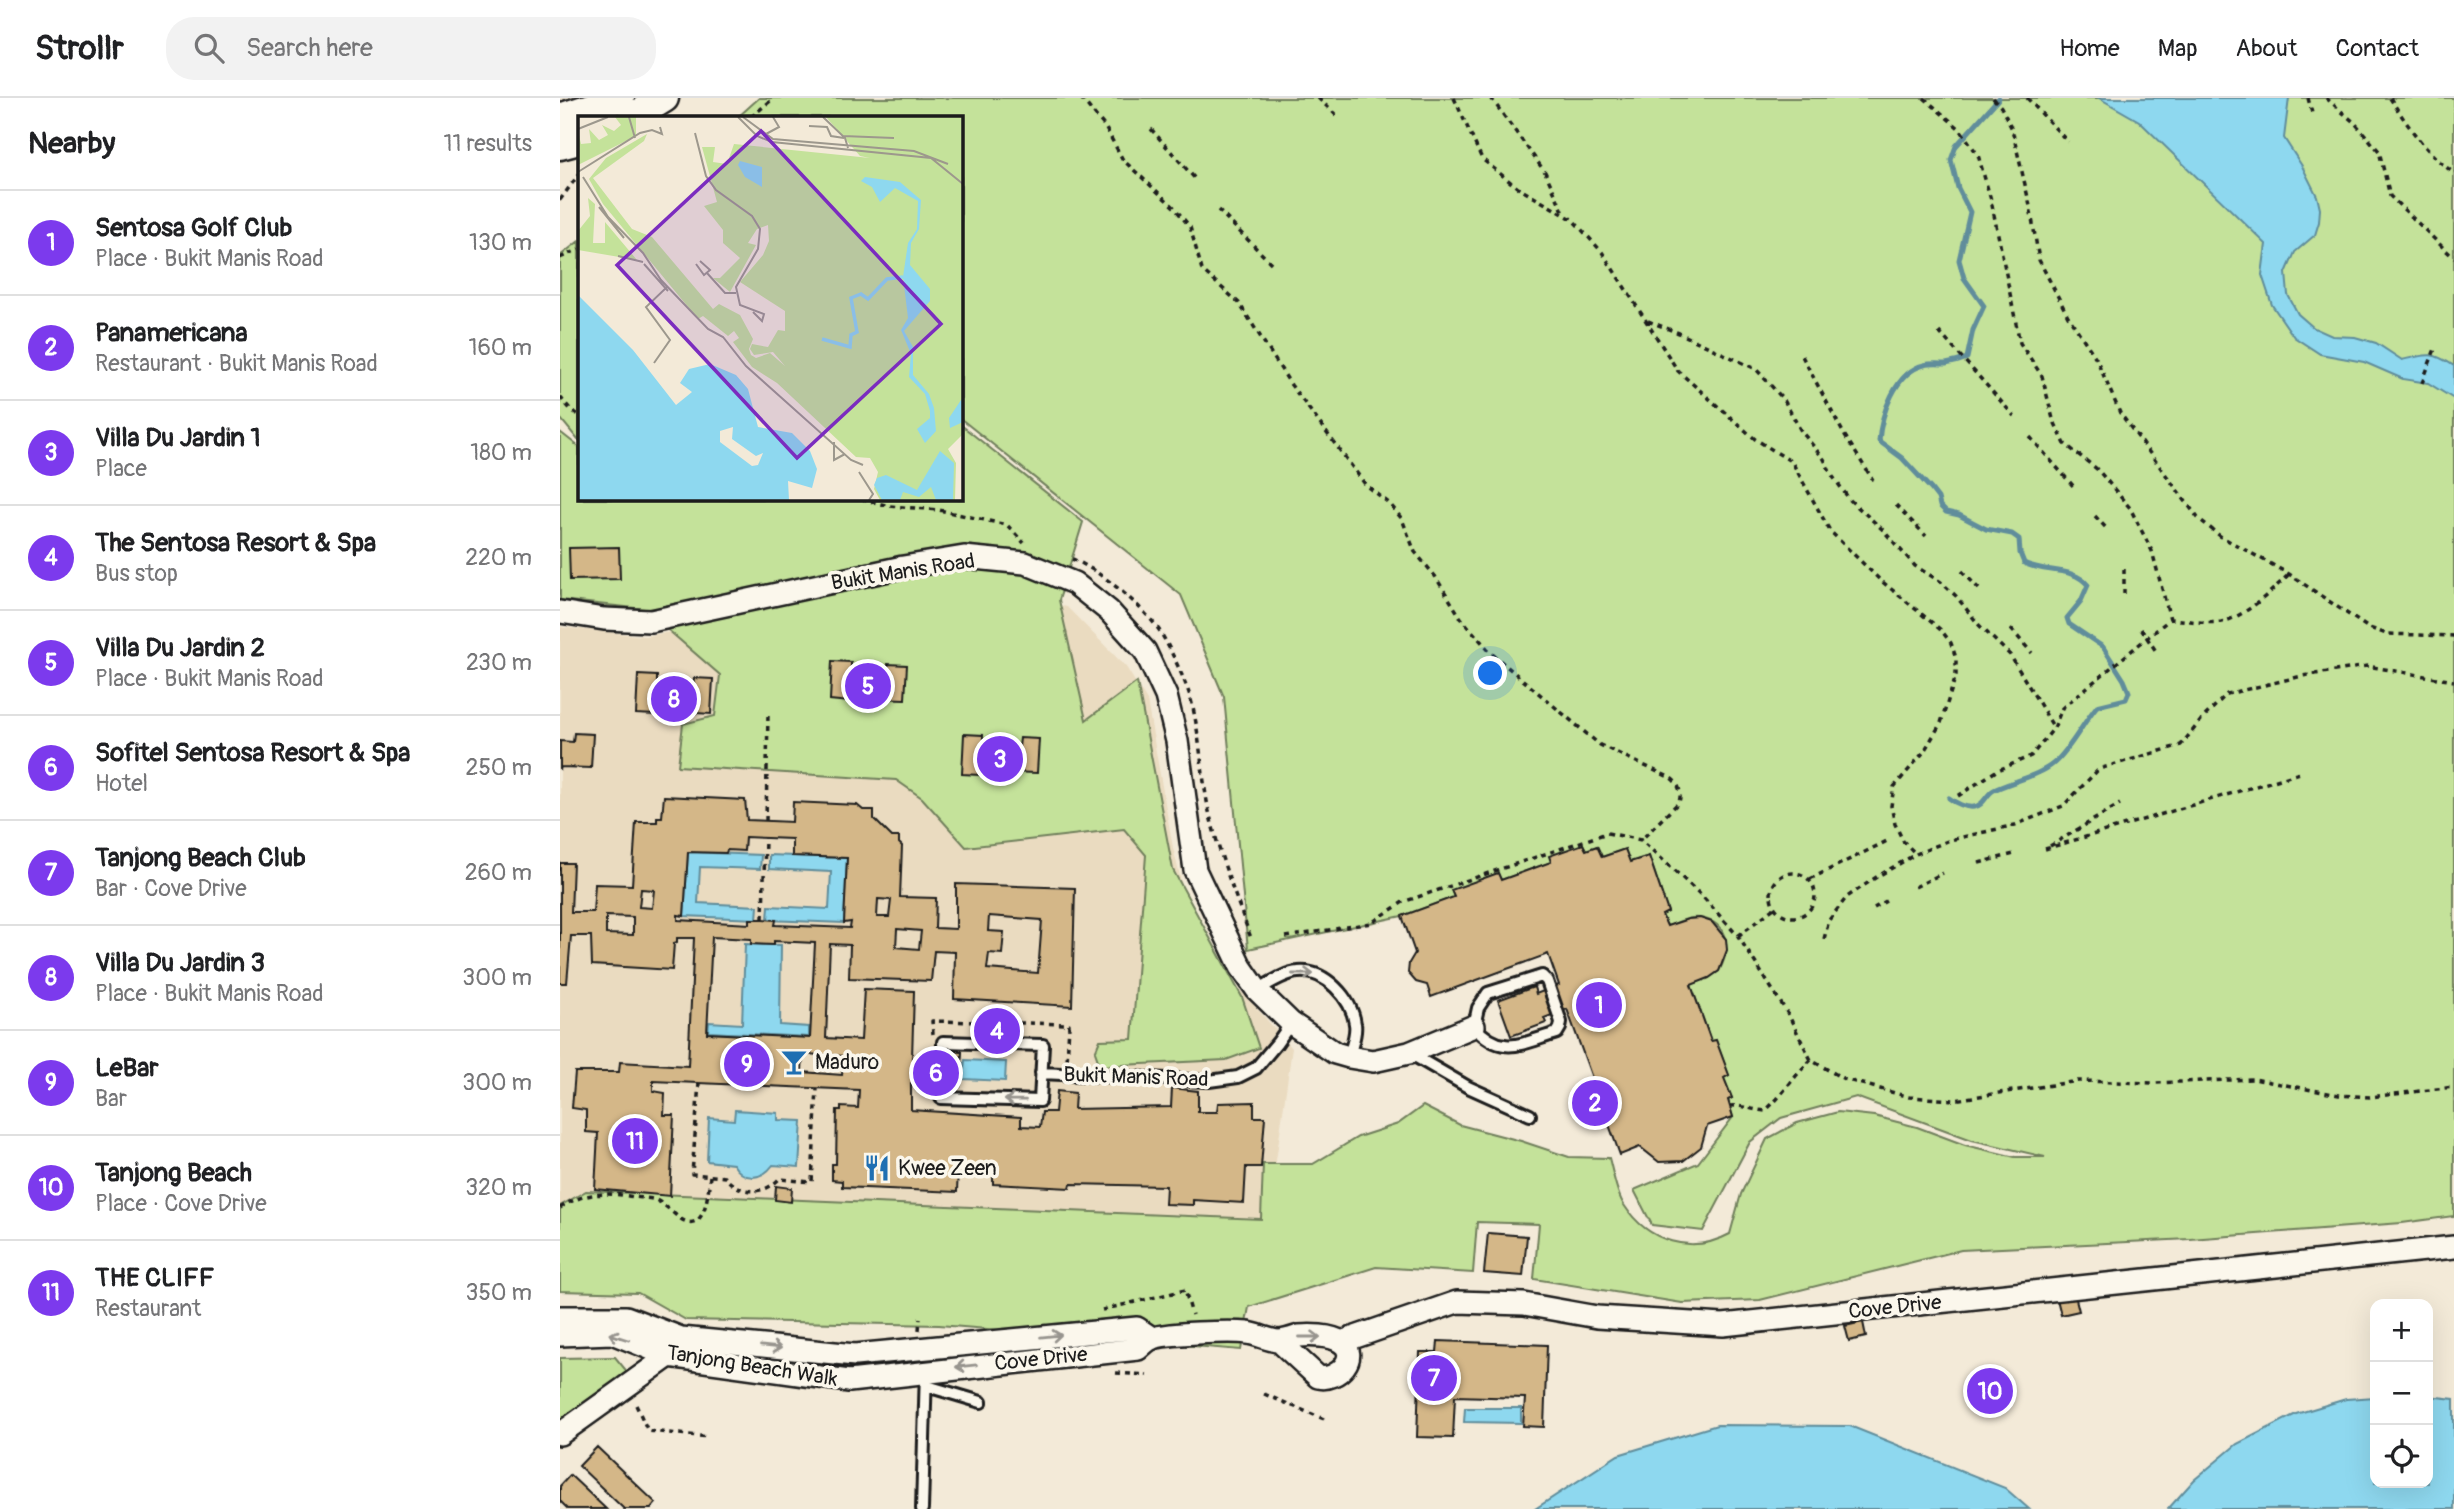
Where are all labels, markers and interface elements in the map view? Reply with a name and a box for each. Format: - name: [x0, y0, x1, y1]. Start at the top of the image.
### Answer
- search box: [166, 17, 656, 80]
- text: Strollr: [35, 28, 124, 69]
- icon: search: [190, 29, 228, 67]
- text: Search here: [246, 32, 373, 64]
- text: Home: [2059, 34, 2120, 63]
- text: Map: [2158, 34, 2198, 63]
- text: About: [2236, 34, 2298, 63]
- text: Contact: [2336, 34, 2419, 63]
- inset map: [578, 116, 962, 500]
- text: Nearby: [28, 125, 115, 162]
- text: 11 results: [444, 129, 532, 158]
- text: Sentosa Golf Club: [95, 212, 292, 244]
- text: 1: [47, 228, 56, 257]
- text: 130 m: [469, 228, 532, 257]
- text: Place · Bukit Manis Road: [95, 244, 323, 273]
- text: Panamericana: [95, 317, 248, 349]
- text: 2: [45, 333, 57, 362]
- text: 160 m: [468, 333, 532, 362]
- text: Restaurant · Bukit Manis Road: [95, 349, 378, 378]
- text: Villa Du Jardin 1: [95, 422, 261, 454]
- text: 3: [45, 438, 57, 467]
- text: 180 m: [470, 438, 532, 467]
- text: Place: [95, 454, 147, 483]
- text: The Sentosa Resort & Spa: [95, 527, 376, 559]
- text: 4: [44, 543, 58, 572]
- text: 220 m: [465, 543, 532, 572]
- street label: Bukit Manis Road: [829, 547, 977, 597]
- text: Bus stop: [95, 559, 178, 588]
- text: Villa Du Jardin 2: [95, 632, 265, 664]
- text: 5: [45, 648, 57, 677]
- text: 230 m: [466, 648, 532, 677]
- your location: [1473, 656, 1507, 690]
- pin: 5: [845, 660, 891, 712]
- text: Place · Bukit Manis Road: [95, 664, 323, 693]
- pin: 8: [651, 673, 697, 725]
- pin: 3: [977, 733, 1023, 785]
- text: Sofitel Sentosa Resort & Spa: [95, 737, 410, 769]
- text: 6: [44, 753, 58, 782]
- text: 250 m: [466, 753, 532, 782]
- text: Hotel: [95, 769, 148, 798]
- text: Tanjong Beach Club: [95, 842, 306, 874]
- text: 7: [45, 858, 57, 887]
- text: 260 m: [465, 858, 532, 887]
- text: Bar · Cove Drive: [95, 874, 247, 903]
- text: Villa Du Jardin 3: [95, 947, 265, 979]
- text: 8: [45, 963, 57, 992]
- text: 300 m: [462, 963, 532, 992]
- one-way arrow: [1291, 967, 1314, 981]
- text: Place · Bukit Manis Road: [95, 979, 323, 1008]
- pin: 1: [1576, 979, 1622, 1031]
- pin: 4: [974, 1005, 1020, 1057]
- pin: 9: [724, 1038, 770, 1090]
- bar icon: Maduro: [779, 1047, 809, 1077]
- pin: 6: [913, 1047, 959, 1099]
- place label: Maduro: [815, 1049, 879, 1076]
- text: LeBar: [95, 1052, 159, 1084]
- street label: Bukit Manis Road: [1063, 1061, 1209, 1093]
- text: 9: [45, 1068, 57, 1097]
- text: 300 m: [462, 1068, 532, 1097]
- pin: 2: [1572, 1077, 1618, 1129]
- text: Bar: [95, 1084, 127, 1113]
- one-way arrow: [1004, 1093, 1027, 1107]
- pin: 11: [612, 1115, 658, 1167]
- restaurant icon: Kwee Zeen: [862, 1153, 892, 1183]
- place label: Kwee Zeen: [898, 1155, 997, 1182]
- text: Tanjong Beach: [95, 1157, 252, 1189]
- text: 10: [39, 1173, 63, 1202]
- text: 320 m: [465, 1173, 532, 1202]
- text: Place · Cove Drive: [95, 1189, 267, 1218]
- text: THE CLIFF: [95, 1262, 214, 1294]
- text: 11: [42, 1278, 60, 1307]
- text: 350 m: [466, 1278, 532, 1307]
- street label: Cove Drive: [1847, 1289, 1944, 1325]
- text: Restaurant: [95, 1294, 201, 1323]
- map controls: [2370, 1299, 2433, 1488]
- button: +: [2370, 1299, 2433, 1362]
- one-way arrow: [609, 1329, 631, 1342]
- one-way arrow: [1039, 1329, 1062, 1342]
- one-way arrow: [1299, 1330, 1322, 1344]
- street label: Tanjong Beach Walk: [665, 1339, 840, 1393]
- one-way arrow: [759, 1340, 782, 1353]
- street label: Cove Drive: [993, 1341, 1090, 1377]
- pin: 7: [1411, 1352, 1457, 1404]
- one-way arrow: [955, 1360, 978, 1373]
- button: −: [2370, 1362, 2433, 1425]
- pin: 10: [1967, 1365, 2013, 1417]
- button: locate: [2370, 1425, 2433, 1488]

